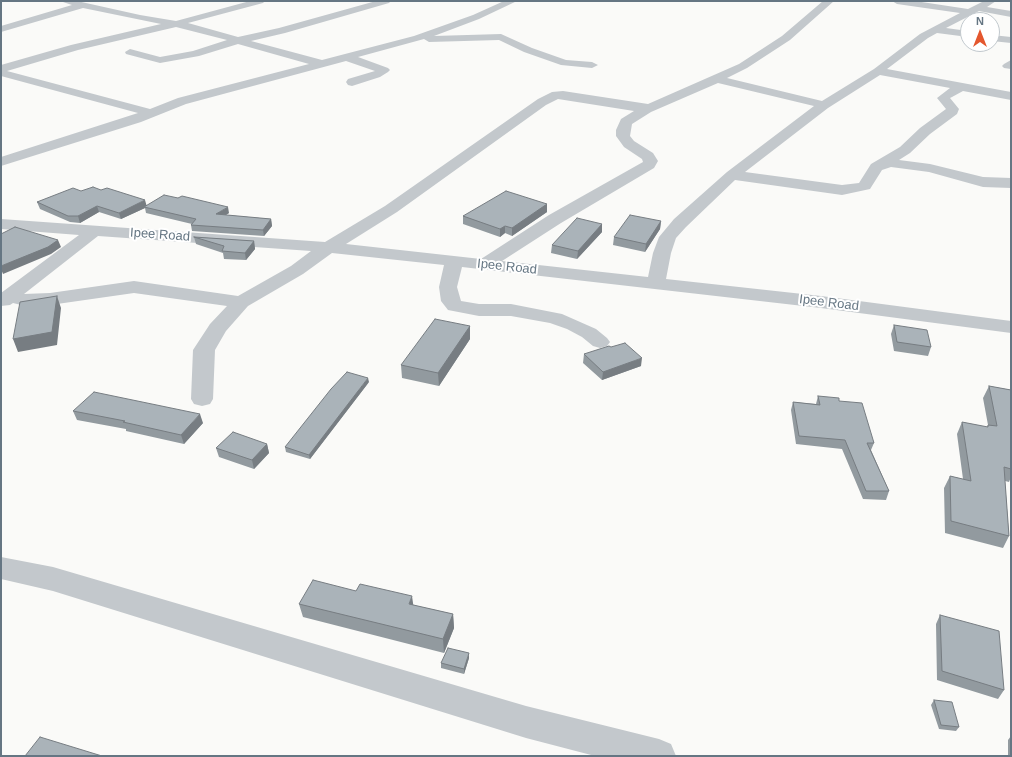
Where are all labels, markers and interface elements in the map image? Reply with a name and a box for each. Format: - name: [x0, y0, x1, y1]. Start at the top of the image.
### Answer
- north arrow: [960, 12, 1000, 52]
- text: N: [976, 15, 984, 27]
- street label: Ipee Road: [130, 225, 190, 245]
- street label: Ipee Road: [476, 256, 538, 278]
- street label: Ipee Road: [798, 292, 860, 314]

